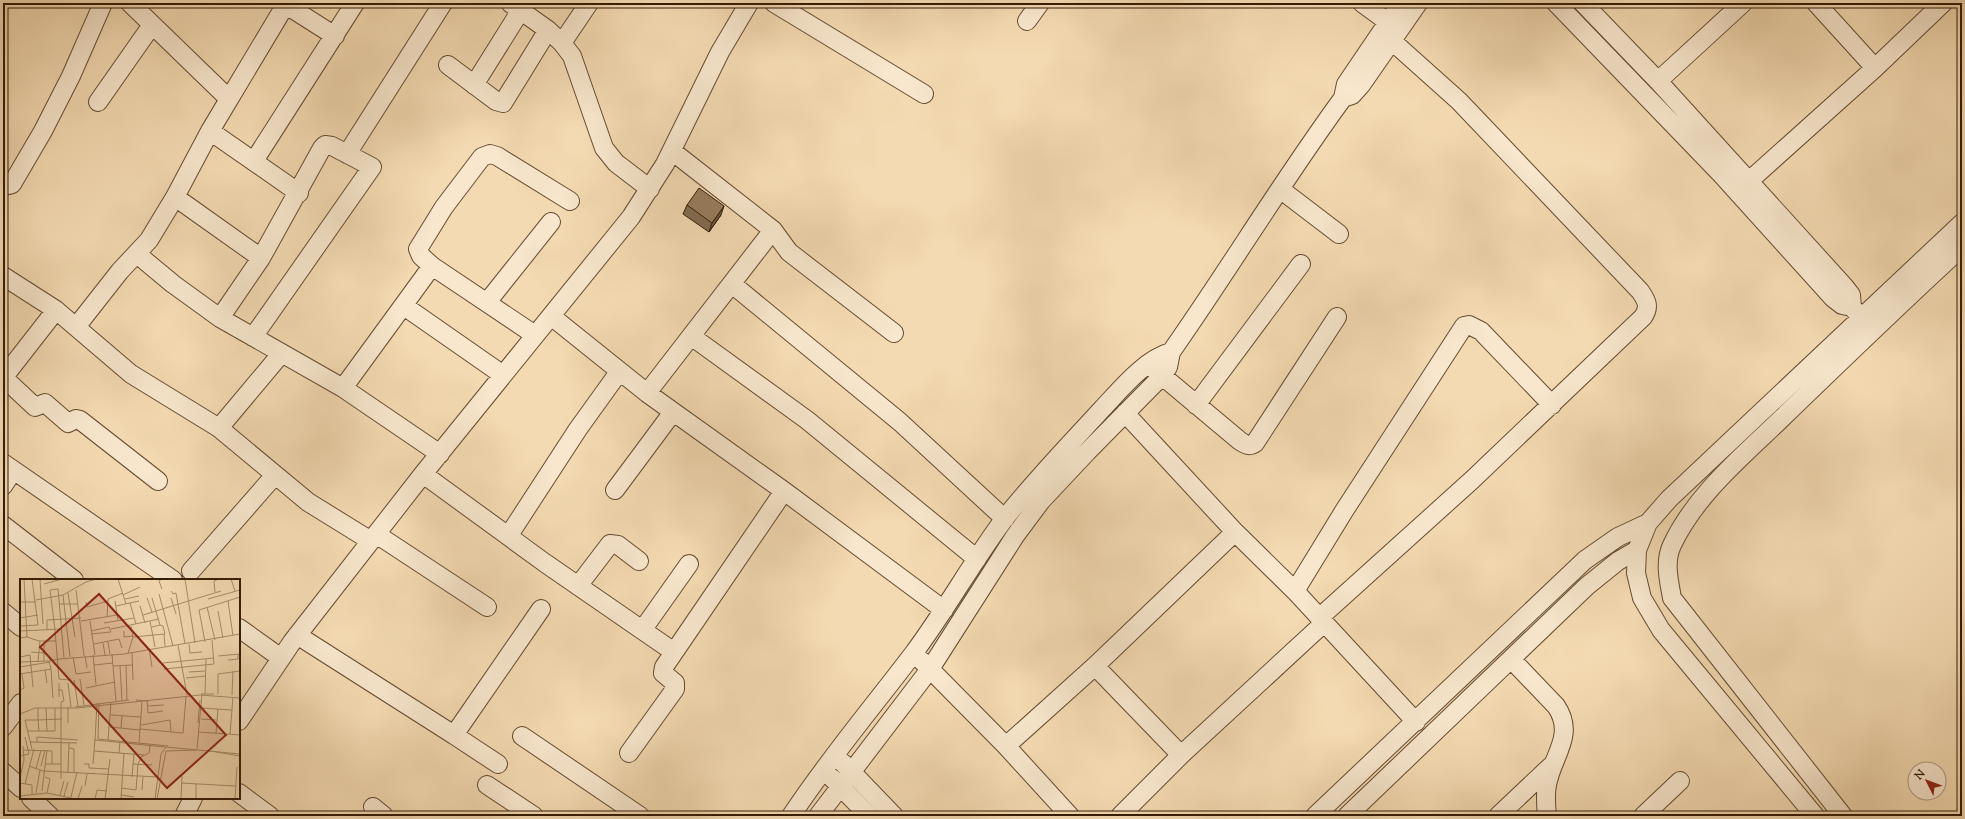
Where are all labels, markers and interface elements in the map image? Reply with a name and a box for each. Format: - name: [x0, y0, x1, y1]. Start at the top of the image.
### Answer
- inset map: [20, 579, 240, 799]
- north arrow: [1907, 761, 1947, 801]
- text: N: [1911, 766, 1929, 784]

